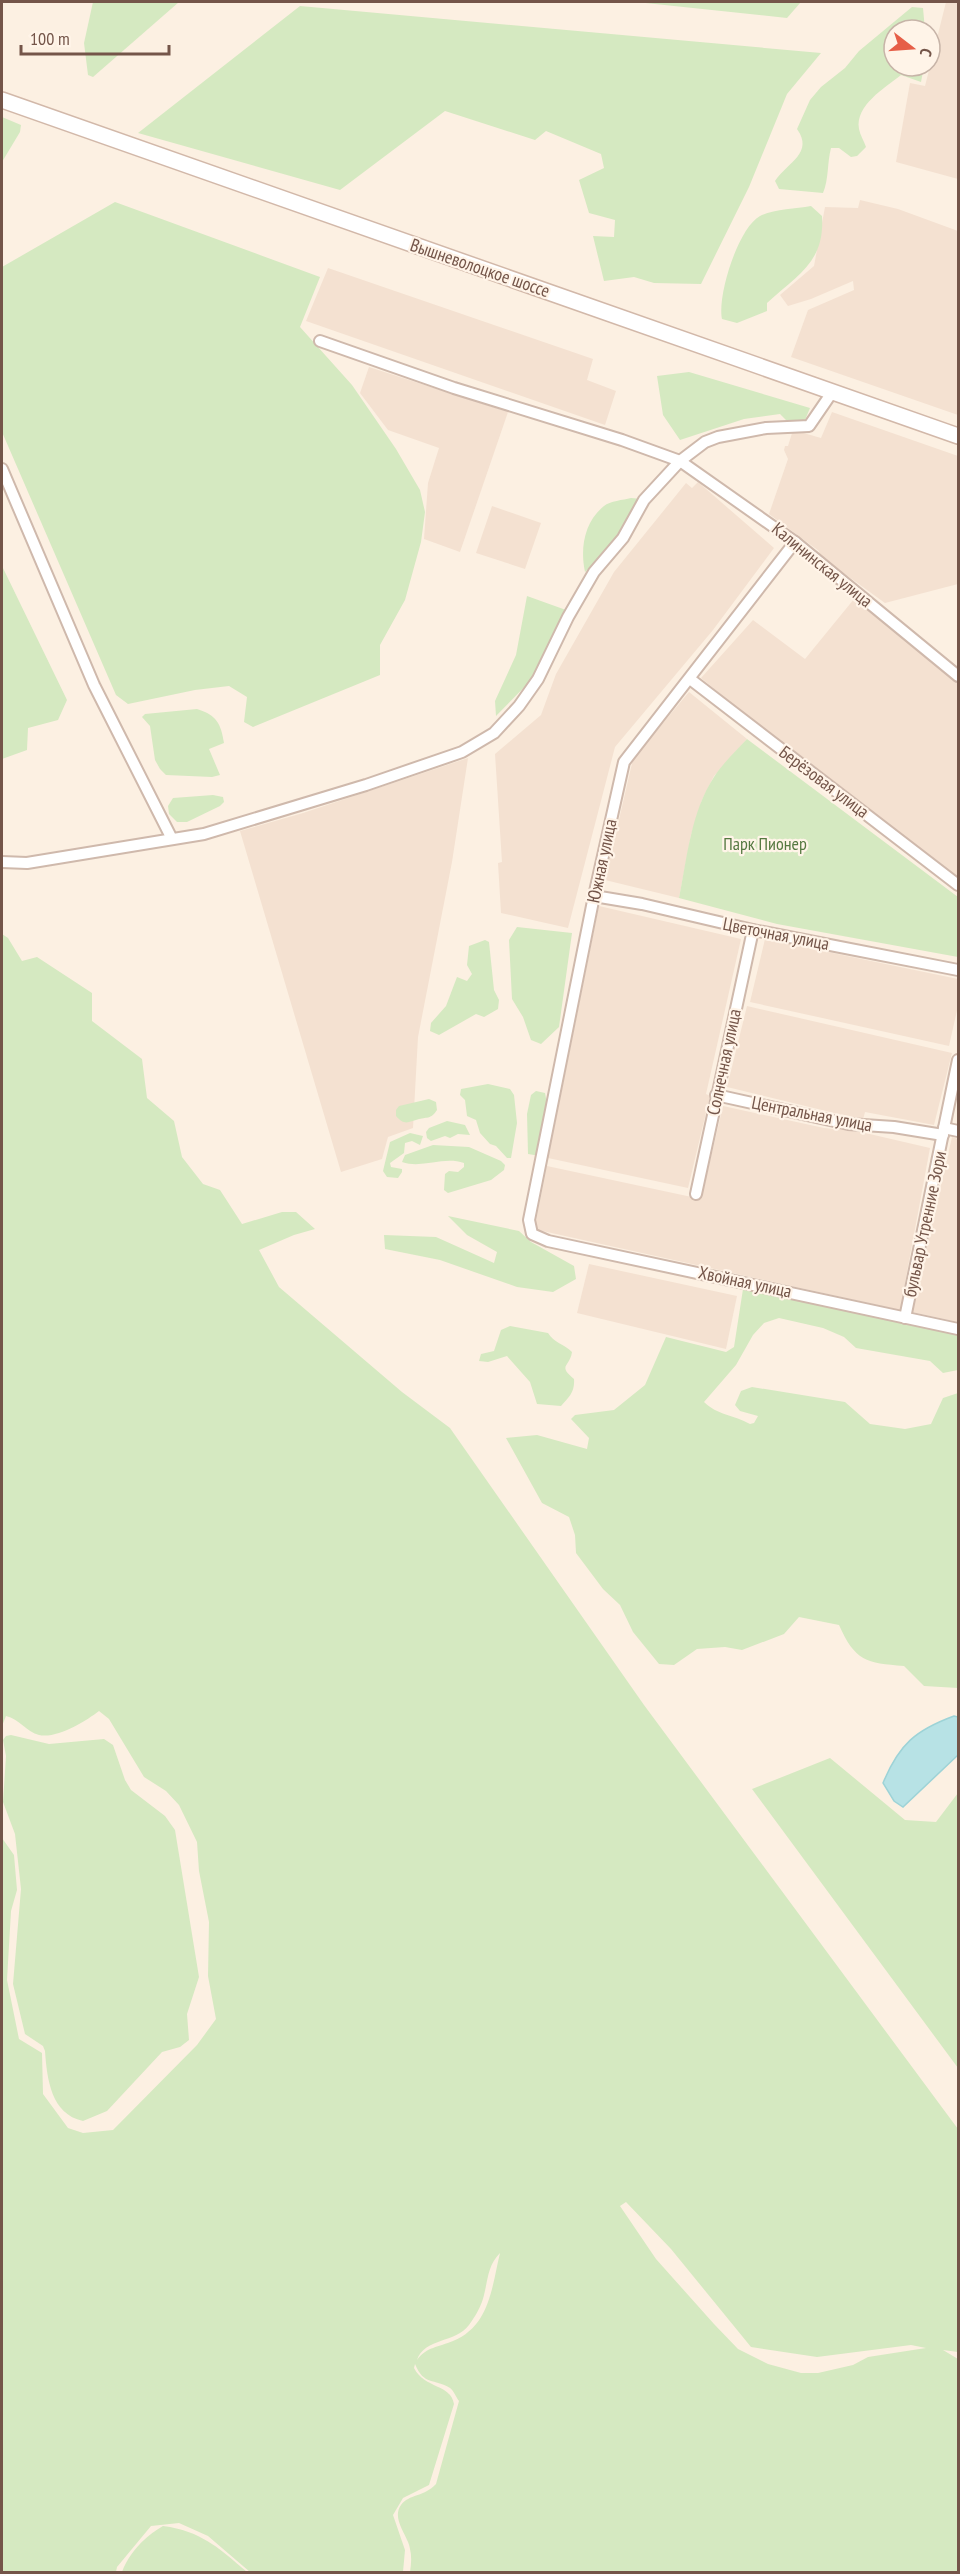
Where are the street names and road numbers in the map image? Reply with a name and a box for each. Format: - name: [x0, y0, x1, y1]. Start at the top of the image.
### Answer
- street label: Вышневолоцкое шоссе: [407, 233, 553, 302]
- street label: Калининская улица: [767, 517, 877, 612]
- street label: Берёзовая улица: [775, 740, 874, 823]
- street label: Южная улица: [581, 817, 622, 905]
- street label: Цветочная улица: [721, 912, 831, 955]
- street label: Солнечная улица: [701, 1007, 746, 1117]
- street label: Центральная улица: [750, 1091, 874, 1136]
- street label: бульвар Утренние Зори: [898, 1149, 951, 1299]
- street label: Хвойная улица: [696, 1260, 794, 1303]

